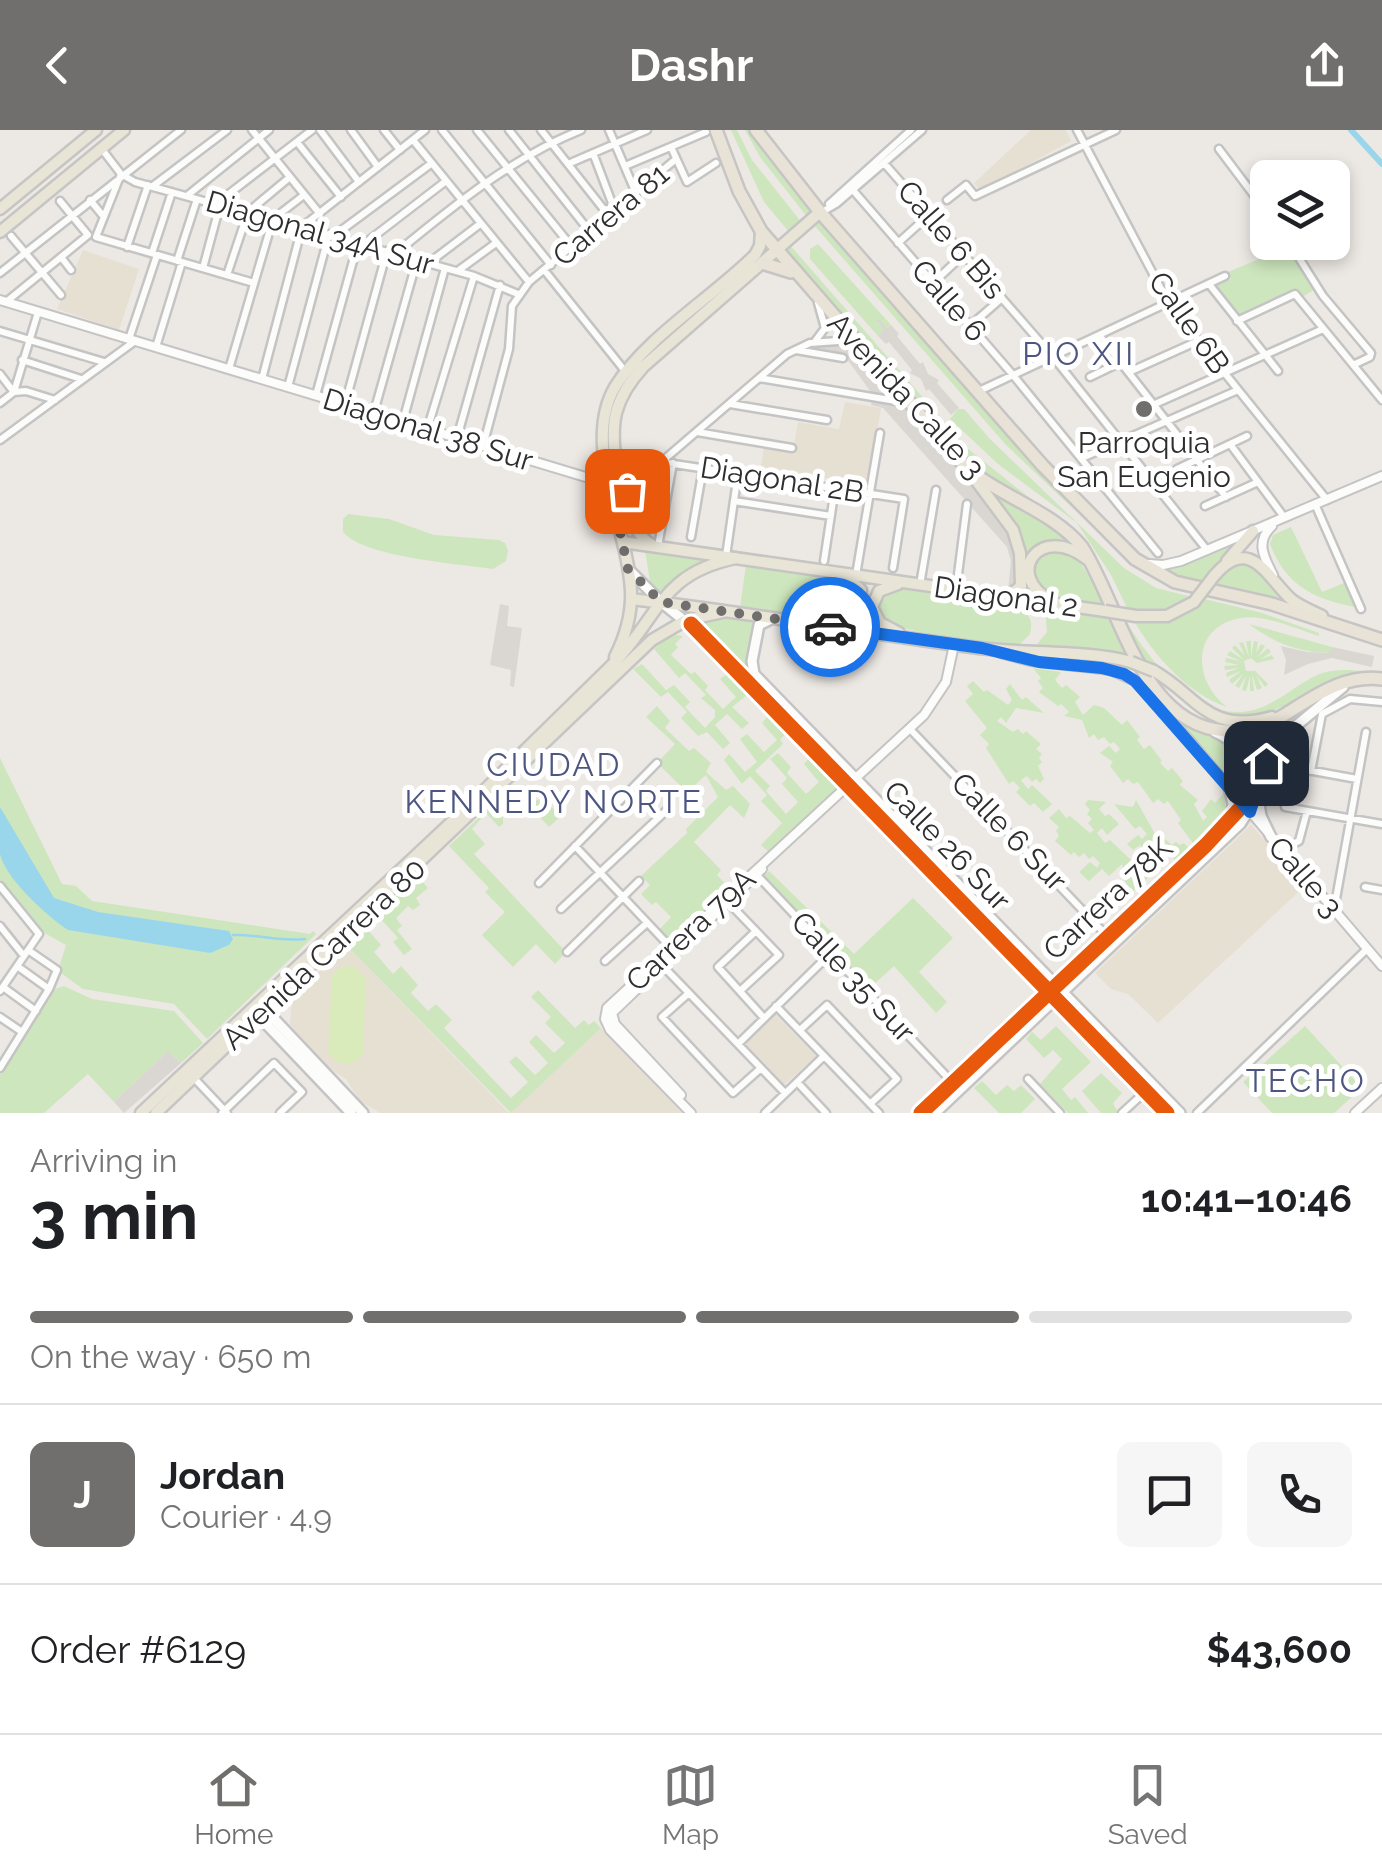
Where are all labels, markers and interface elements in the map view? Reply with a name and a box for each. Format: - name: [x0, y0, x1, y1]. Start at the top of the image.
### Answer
- icon: back: [30, 38, 85, 93]
- icon: share: [1297, 38, 1352, 93]
- text: Dashr: [629, 39, 753, 92]
- street label: Carrera 81: [546, 156, 676, 273]
- map controls: [1250, 160, 1350, 260]
- button: layers: [1250, 160, 1350, 260]
- street label: Calle 6 Bis: [890, 173, 1012, 307]
- street label: Diagonal 34A Sur: [202, 183, 439, 282]
- street label: Calle 6: [904, 253, 994, 349]
- street label: Calle 6B: [1142, 265, 1237, 381]
- street label: Avenida Calle 3: [821, 306, 992, 486]
- district label: PIO XII: [1022, 335, 1136, 372]
- street label: Diagonal 38 Sur: [319, 381, 538, 478]
- marker: Parroquia San Eugenio: [1133, 398, 1155, 420]
- place label: Parroquia San Eugenio: [1057, 425, 1231, 494]
- pin: [585, 449, 670, 534]
- street label: Diagonal 2B: [698, 449, 866, 510]
- icon: bag: [600, 464, 655, 519]
- street label: Diagonal 2: [932, 569, 1080, 624]
- courier: [780, 577, 880, 677]
- icon: car: [803, 600, 858, 655]
- pin: [1224, 721, 1309, 806]
- icon: home: [1239, 736, 1294, 791]
- district label: CIUDAD KENNEDY NORTE: [404, 746, 704, 820]
- street label: Calle 6 Sur: [944, 765, 1075, 898]
- street label: Calle 26 Sur: [877, 774, 1018, 918]
- street label: Carrera 78K: [1036, 830, 1180, 967]
- street label: Calle 3: [1261, 830, 1350, 924]
- street label: Avenida Carrera 80: [215, 851, 432, 1057]
- street label: Carrera 79A: [619, 861, 762, 998]
- street label: Calle 35 Sur: [784, 904, 923, 1049]
- district label: TECHO: [1246, 1062, 1366, 1099]
- text: Arriving in: [30, 1142, 177, 1179]
- text: 10:41–10:46: [1141, 1176, 1352, 1221]
- text: 3 min: [30, 1178, 198, 1254]
- text: On the way · 650 m: [30, 1338, 311, 1375]
- button: chat: [1117, 1442, 1222, 1547]
- button: phone: [1247, 1442, 1352, 1547]
- text: Jordan: [160, 1453, 285, 1498]
- text: J: [73, 1472, 92, 1517]
- text: Courier · 4.9: [160, 1498, 332, 1535]
- text: Order #6129: [30, 1627, 246, 1672]
- text: $43,600: [1206, 1627, 1352, 1672]
- tab: Home: [194, 1758, 274, 1851]
- tab: Map: [662, 1758, 719, 1851]
- tab: Saved: [1108, 1758, 1188, 1851]

